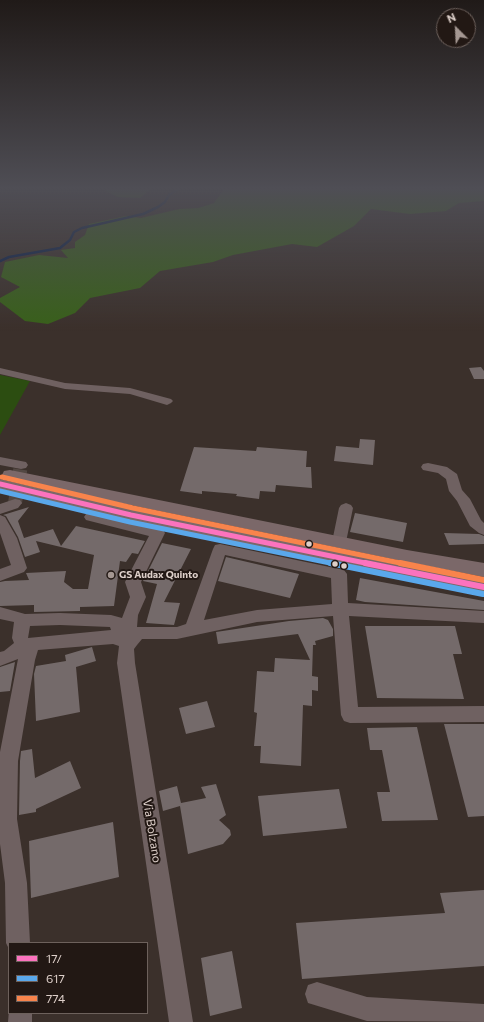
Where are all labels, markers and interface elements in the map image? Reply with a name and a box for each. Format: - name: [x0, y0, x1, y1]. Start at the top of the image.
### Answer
- north arrow: [436, 8, 476, 48]
- text: N: [445, 10, 458, 25]
- unlabelled marker: [304, 539, 314, 549]
- unlabelled marker: [330, 559, 340, 569]
- unlabelled marker: [339, 561, 349, 571]
- place label: GS Audax Quinto: [119, 569, 198, 581]
- marker: GS Audax Quinto: [106, 570, 116, 580]
- street label: Via Bolzano: [140, 798, 164, 864]
- legend: [8, 942, 148, 1014]
- text: 17/: [46, 951, 62, 965]
- text: 617: [46, 971, 65, 985]
- text: 774: [46, 991, 65, 1005]

